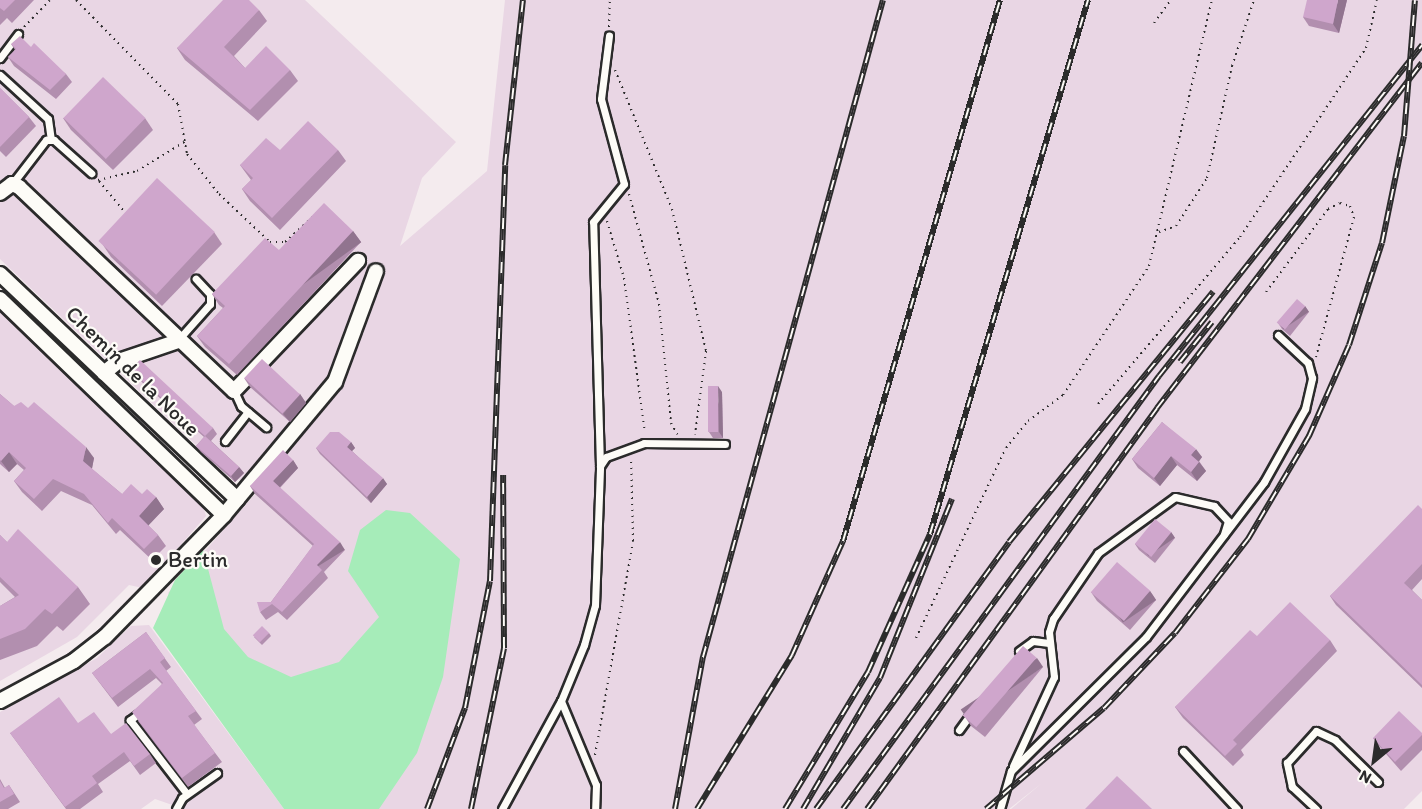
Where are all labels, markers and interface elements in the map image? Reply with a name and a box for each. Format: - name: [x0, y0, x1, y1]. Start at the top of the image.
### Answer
- street label: Chemin de la Noue: [60, 300, 206, 442]
- place label: Bertin: [168, 547, 228, 573]
- marker: Bertin: [149, 553, 163, 567]
- north arrow: [1344, 731, 1404, 791]
- text: N: [1356, 766, 1374, 788]

